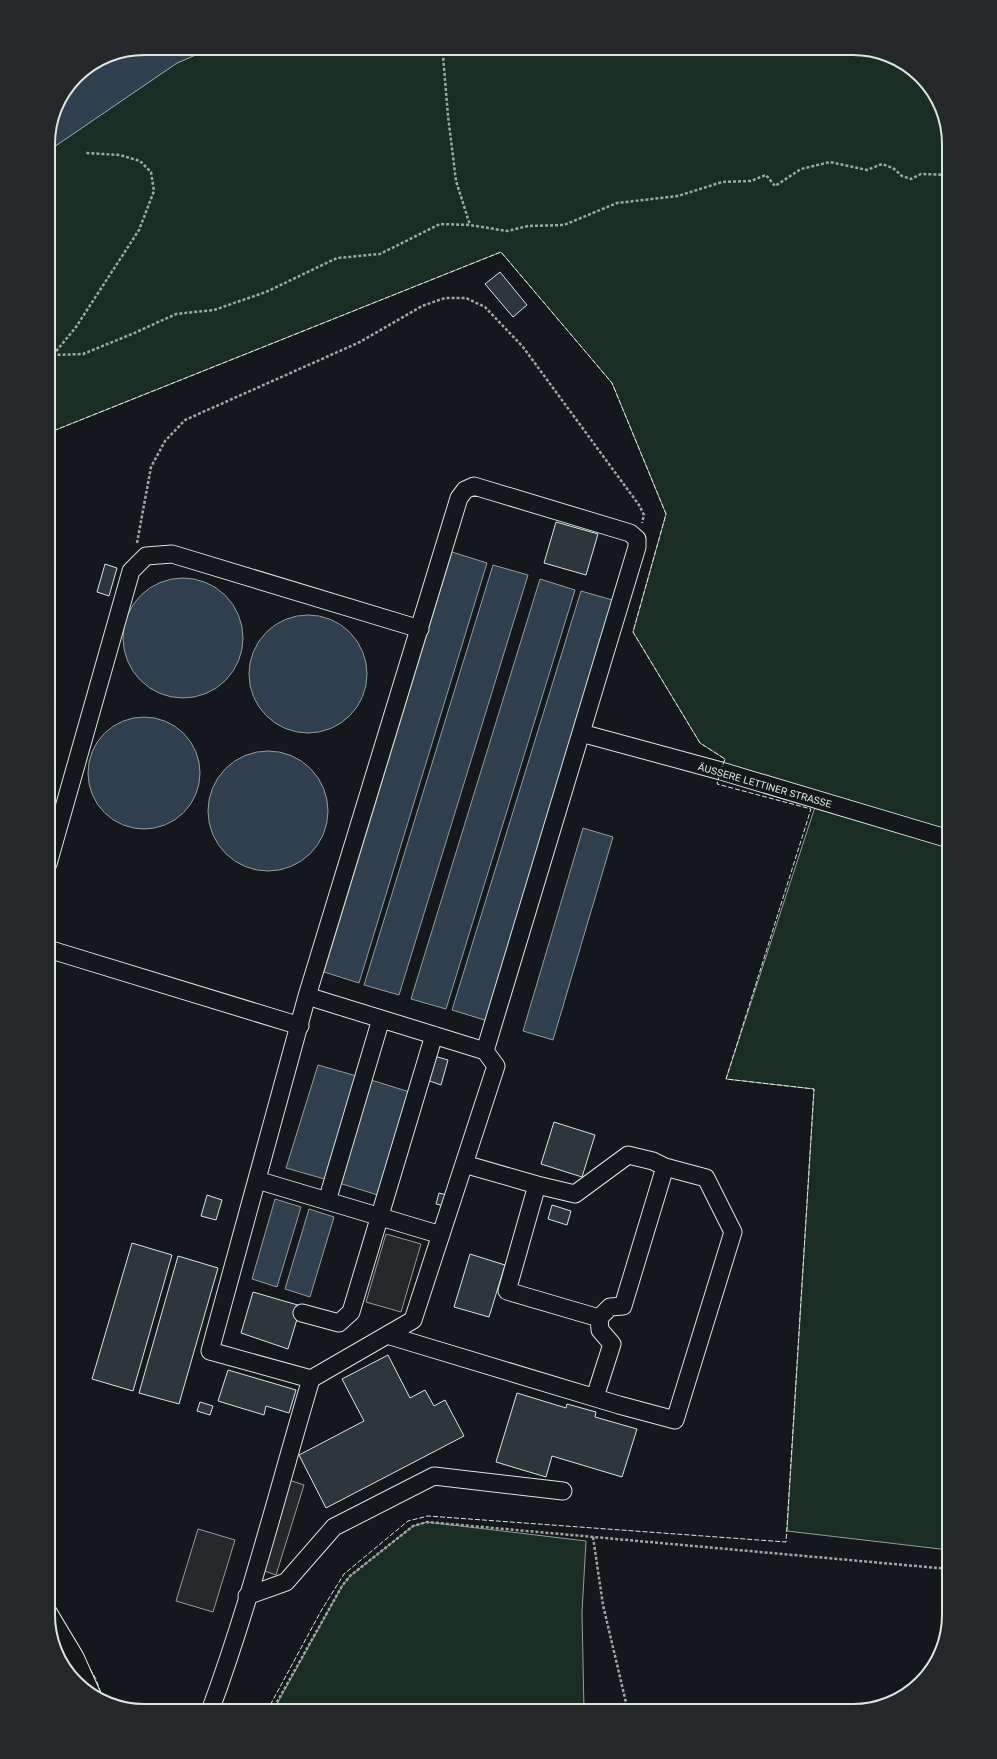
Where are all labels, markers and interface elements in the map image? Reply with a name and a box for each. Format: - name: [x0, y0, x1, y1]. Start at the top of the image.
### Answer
- street label: ÄUSSERE LETTINER STRASSE: [696, 761, 833, 811]

